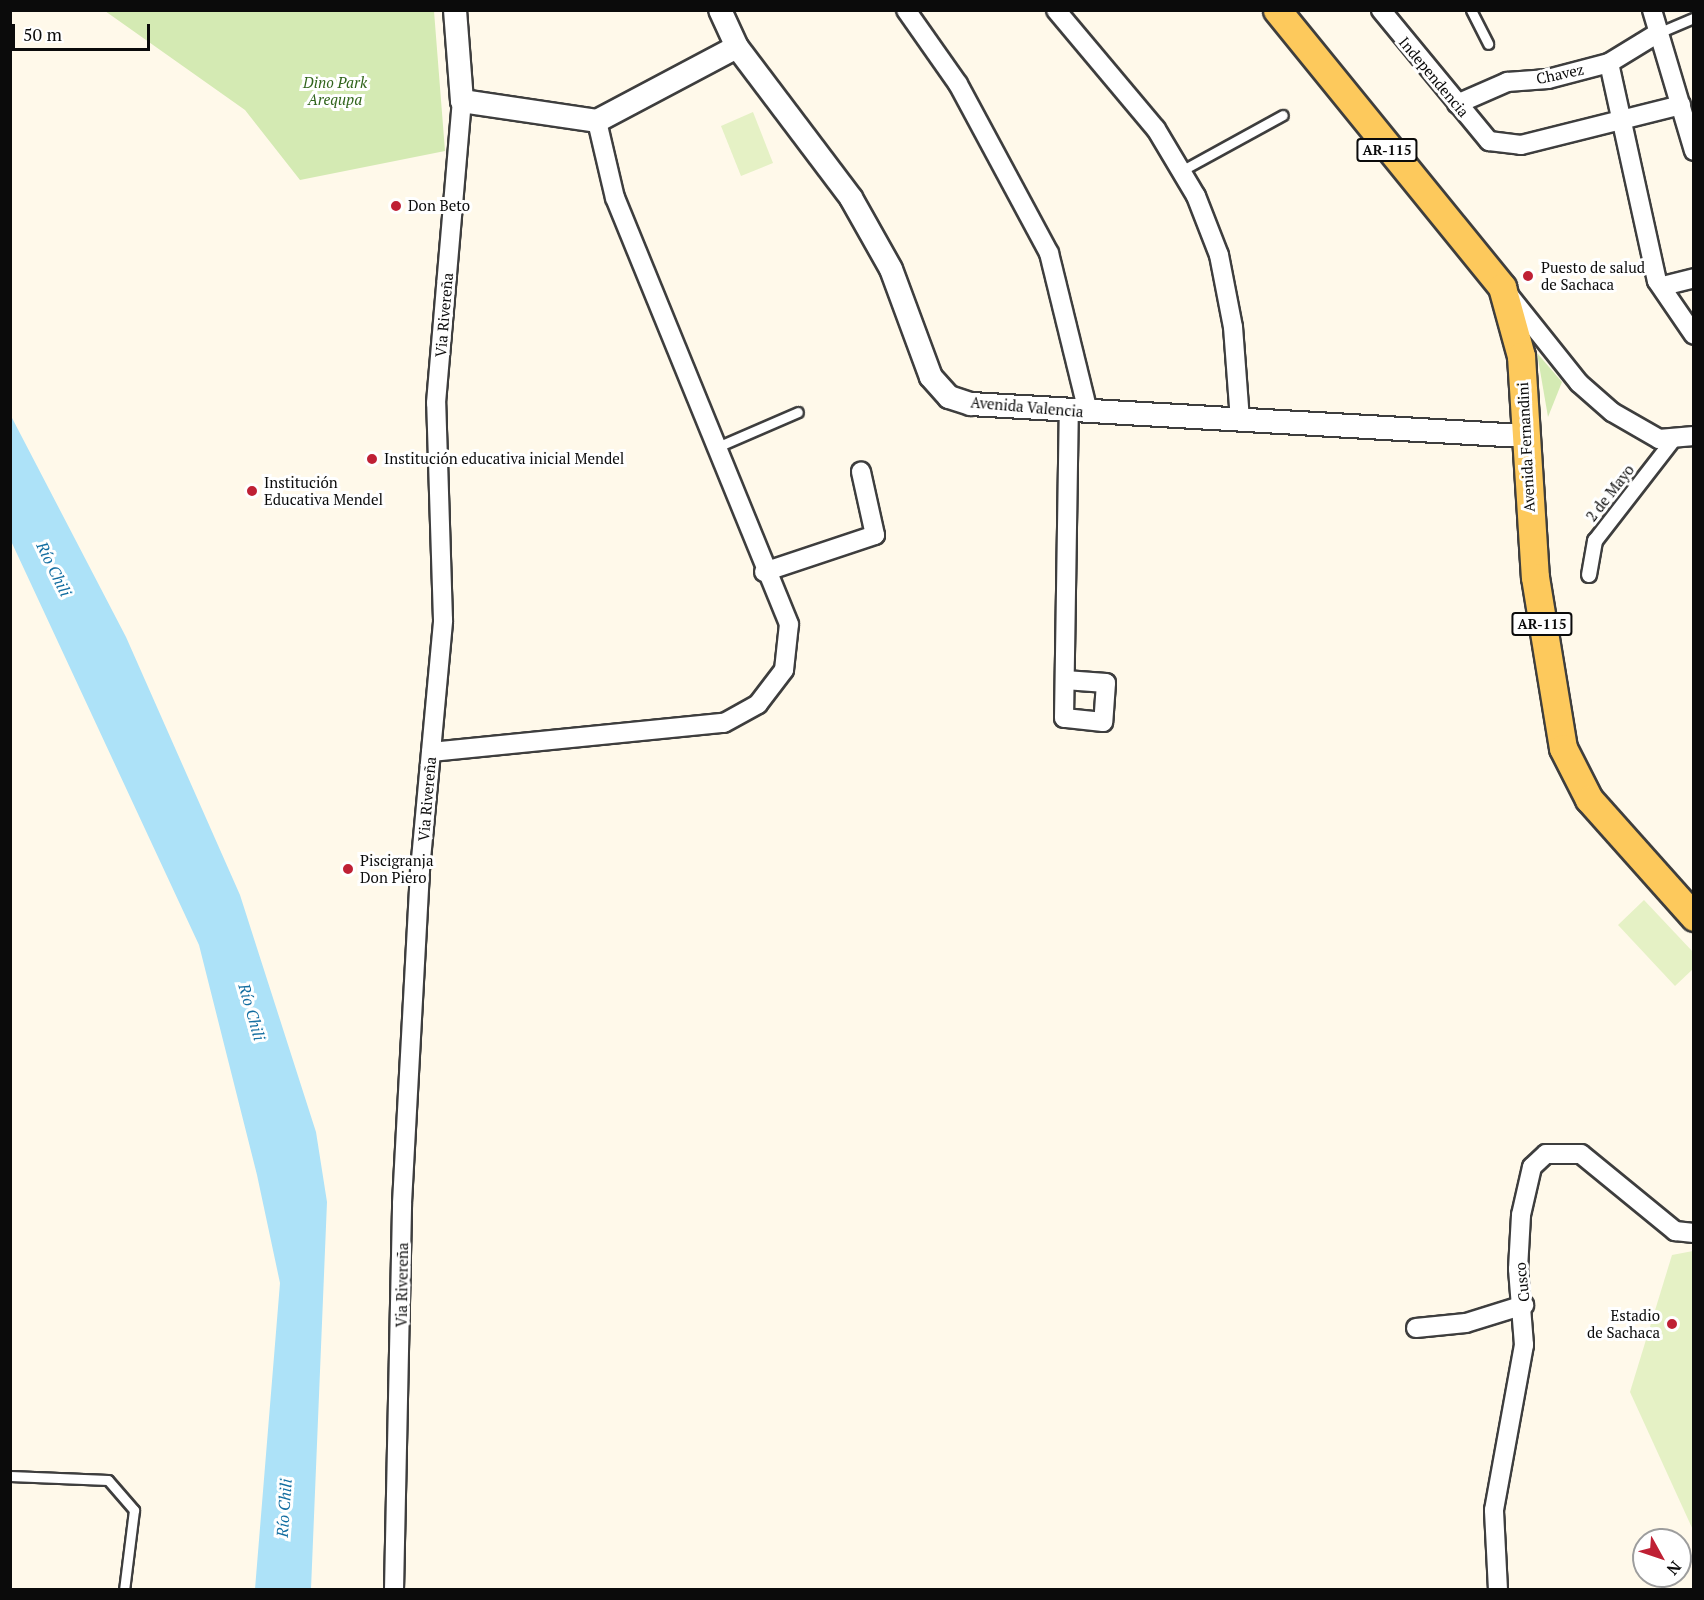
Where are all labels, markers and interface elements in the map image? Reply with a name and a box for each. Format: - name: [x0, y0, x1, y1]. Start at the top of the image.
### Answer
- scale bar: [15, 12, 153, 50]
- text: 50 m: [23, 22, 62, 46]
- street label: Independencia: [1395, 33, 1473, 121]
- street label: Chavez: [1535, 60, 1585, 88]
- park label: Dino Park Arequpa: [303, 73, 367, 108]
- road number: AR-115: [1356, 139, 1418, 161]
- place label: Don Beto: [408, 197, 470, 215]
- marker: Don Beto: [389, 199, 403, 213]
- place label: Puesto de salud de Sachaca: [1541, 258, 1645, 293]
- marker: Puesto de salud de Sachaca: [1519, 267, 1537, 285]
- street label: Via Rivereña: [431, 272, 457, 358]
- street label: Avenida Fernandini: [1514, 382, 1538, 512]
- street label: Avenida Valencia: [970, 393, 1084, 421]
- place label: Institución educativa inicial Mendel: [384, 450, 624, 468]
- marker: Institución educativa inicial Mendel: [365, 452, 379, 466]
- street label: 2 de Mayo: [1582, 461, 1638, 525]
- place label: Institución Educativa Mendel: [264, 473, 383, 508]
- marker: Institución Educativa Mendel: [245, 484, 259, 498]
- water label: Río Chili: [33, 538, 75, 600]
- road number: AR-115: [1510, 613, 1574, 635]
- street label: Via Rivereña: [414, 756, 440, 842]
- place label: Piscigranja Don Piero: [360, 851, 433, 886]
- marker: Piscigranja Don Piero: [341, 862, 355, 876]
- water label: Río Chili: [235, 981, 269, 1043]
- street label: Via Rivereña: [392, 1242, 412, 1328]
- street label: Cusco: [1511, 1261, 1533, 1303]
- place label: Estadio de Sachaca: [1587, 1306, 1660, 1341]
- marker: Estadio de Sachaca: [1665, 1317, 1679, 1331]
- water label: Río Chili: [272, 1478, 296, 1538]
- north arrow: [1632, 1528, 1692, 1588]
- text: N: [1662, 1557, 1687, 1580]

